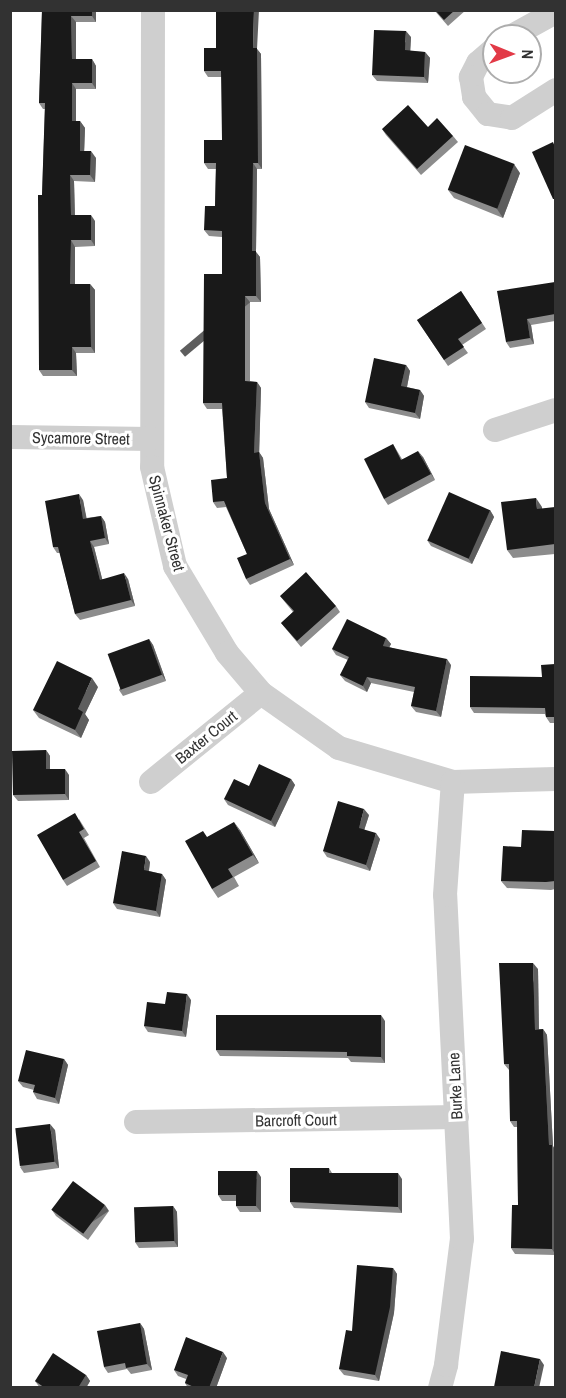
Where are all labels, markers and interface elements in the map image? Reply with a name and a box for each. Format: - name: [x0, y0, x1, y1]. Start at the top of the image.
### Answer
- north arrow: [482, 24, 542, 84]
- text: N: [517, 49, 539, 59]
- street label: Sycamore Street: [32, 428, 130, 448]
- street label: Spinnaker Street: [145, 473, 189, 573]
- street label: Baxter Court: [171, 706, 241, 768]
- street label: Burke Lane: [444, 1052, 466, 1120]
- street label: Barcroft Court: [255, 1110, 337, 1130]

